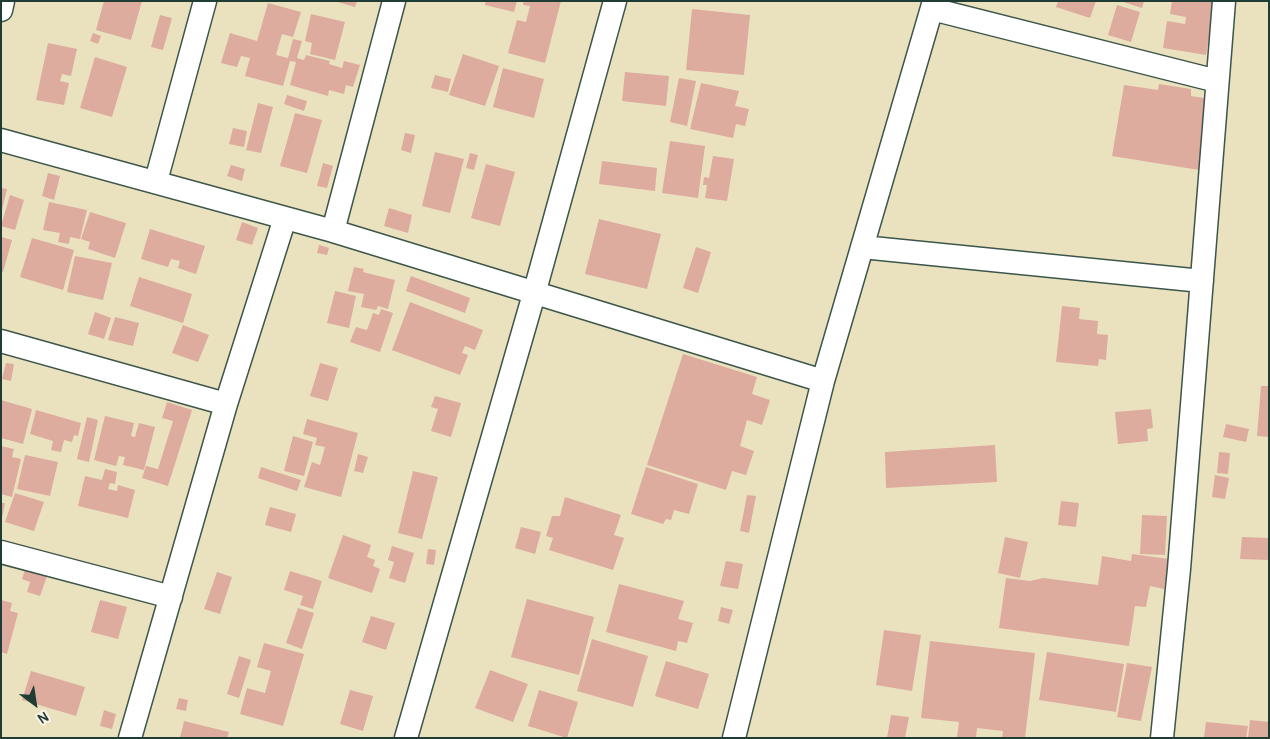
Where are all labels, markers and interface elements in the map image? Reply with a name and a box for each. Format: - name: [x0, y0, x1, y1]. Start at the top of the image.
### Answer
- north arrow: [10, 679, 60, 729]
- text: N: [35, 708, 51, 727]

